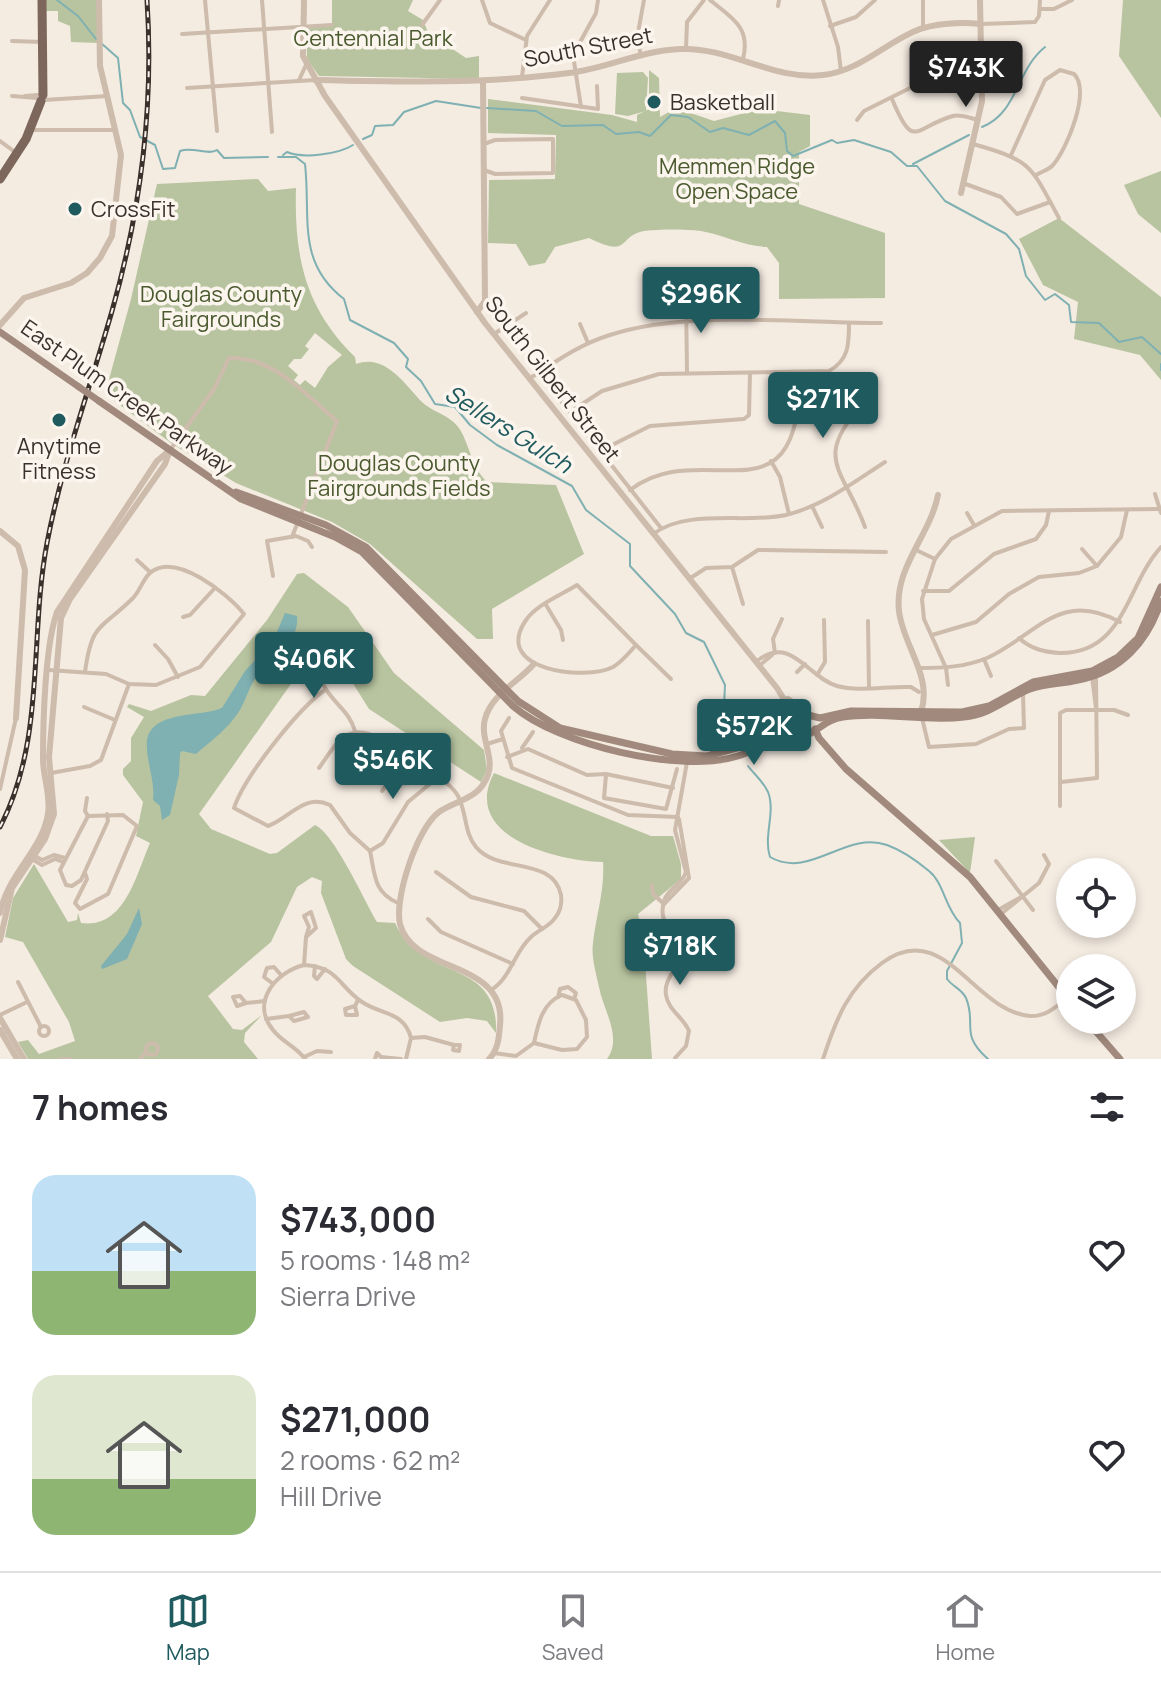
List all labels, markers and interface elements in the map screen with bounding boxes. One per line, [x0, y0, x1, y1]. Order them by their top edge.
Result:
street label: South Street [521, 20, 655, 74]
park label: Centennial Park [293, 23, 454, 53]
pin: $743K [910, 41, 1022, 109]
text: $743K [928, 49, 1004, 85]
place label: Basketball [670, 87, 775, 117]
marker: Basketball [645, 93, 663, 111]
park label: Memmen Ridge Open Space [659, 151, 815, 206]
place label: CrossFit [91, 194, 176, 224]
marker: CrossFit [66, 200, 84, 218]
pin: $296K [645, 267, 757, 335]
text: $296K [661, 275, 741, 311]
park label: Douglas County Fairgrounds [140, 279, 302, 334]
street label: South Gilbert Street [479, 290, 628, 468]
street label: East Plum Creek Parkway [15, 313, 239, 482]
pin: $271K [767, 372, 879, 440]
water label: Sellers Gulch [439, 376, 579, 481]
text: $271K [786, 380, 860, 416]
marker: Anytime Fitness [50, 411, 68, 429]
place label: Anytime Fitness [17, 431, 101, 486]
park label: Douglas County Fairgrounds Fields [307, 448, 491, 503]
pin: $406K [258, 632, 370, 700]
text: $406K [273, 640, 355, 676]
pin: $572K [698, 699, 810, 767]
text: $572K [715, 707, 793, 743]
pin: $546K [337, 733, 449, 801]
text: $546K [353, 741, 433, 777]
map controls [1056, 858, 1136, 1034]
button: locate [1056, 858, 1136, 938]
pin: $718K [624, 919, 736, 987]
text: $718K [643, 927, 717, 963]
button: layers [1056, 954, 1136, 1034]
text: 7 homes [32, 1084, 168, 1130]
icon: filters [1085, 1085, 1129, 1129]
text: $743,000 [280, 1196, 436, 1242]
icon: home [96, 1207, 192, 1303]
icon: heart [1085, 1233, 1129, 1277]
text: 5 rooms · 148 m² [280, 1242, 470, 1278]
text: Sierra Drive [280, 1278, 416, 1314]
text: $271,000 [280, 1396, 431, 1442]
icon: home [96, 1407, 192, 1503]
icon: heart [1085, 1433, 1129, 1477]
text: 2 rooms · 62 m² [280, 1442, 460, 1478]
text: Hill Drive [280, 1478, 382, 1514]
tab: Map [166, 1589, 210, 1667]
tab: Saved [542, 1589, 604, 1667]
tab: Home [936, 1589, 995, 1667]

